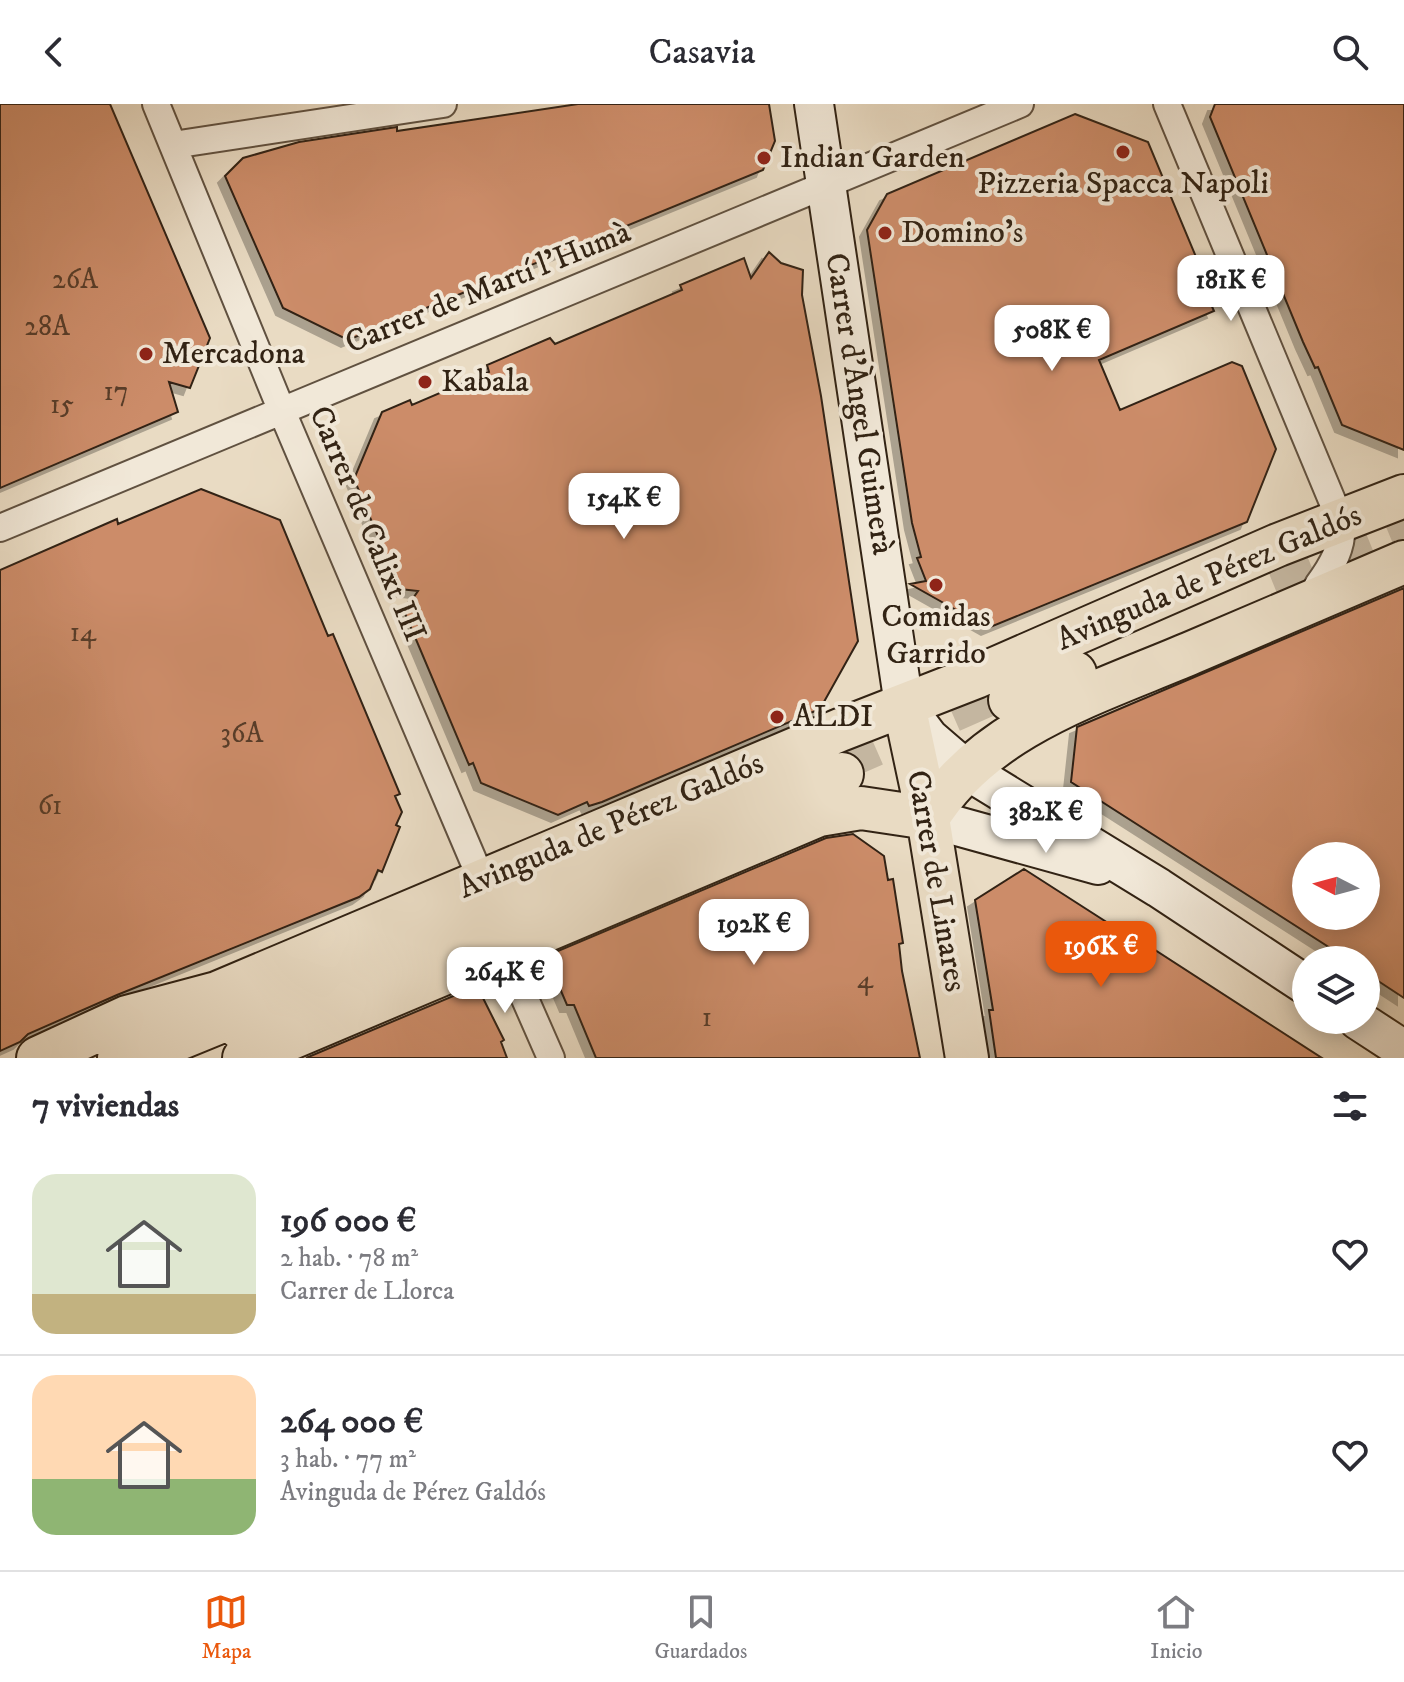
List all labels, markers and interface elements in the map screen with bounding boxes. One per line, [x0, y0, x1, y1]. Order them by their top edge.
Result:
icon: back [32, 30, 76, 74]
text: Casavia [649, 30, 755, 75]
icon: search [1328, 30, 1372, 74]
place label: Indian Garden [780, 138, 965, 178]
marker: Pizzeria Spacca Napoli [1114, 143, 1132, 161]
marker: Indian Garden [755, 149, 773, 167]
place label: Pizzeria Spacca Napoli [977, 164, 1269, 204]
street label: Carrer de Martí l’Humà [340, 212, 637, 364]
place label: Domino's [901, 213, 1023, 253]
marker: Domino's [876, 224, 894, 242]
street label: Carrer d'Àngel Guimerà [815, 250, 903, 558]
pin: 181K € [1166, 255, 1296, 323]
house number: 26A [52, 262, 99, 297]
text: 181K € [1195, 264, 1267, 297]
pin: 508K € [987, 305, 1117, 373]
house number: 28A [24, 309, 71, 344]
text: 508K € [1012, 314, 1092, 347]
place label: Mercadona [162, 334, 305, 374]
marker: Mercadona [137, 345, 155, 363]
place label: Kabala [441, 362, 529, 402]
marker: Kabala [416, 373, 434, 391]
house number: 17 [103, 374, 129, 409]
house number: 15 [50, 387, 74, 422]
street label: Carrer de Calixt III [299, 400, 435, 648]
pin: 154K € [559, 473, 689, 541]
text: 154K € [587, 482, 661, 515]
street label: Avinguda de Pérez Galdós [1050, 496, 1368, 660]
marker: Comidas Garrido [927, 576, 945, 594]
place label: Comidas Garrido [881, 597, 991, 674]
house number: 14 [70, 615, 97, 650]
place label: ALDI [793, 697, 873, 737]
marker: ALDI [768, 708, 786, 726]
house number: 36A [221, 716, 265, 751]
street label: Avinguda de Pérez Galdós [452, 744, 770, 908]
street label: Carrer de Linares [897, 767, 975, 995]
pin: 382K € [981, 787, 1111, 855]
house number: 61 [38, 788, 62, 823]
text: 382K € [1009, 796, 1083, 829]
north arrow [1292, 842, 1380, 930]
map controls [1292, 842, 1380, 1034]
pin: 192K € [689, 899, 819, 967]
text: 192K € [717, 908, 791, 941]
pin: 196K € [1036, 921, 1166, 989]
text: 196K € [1063, 930, 1139, 963]
button: layers [1292, 946, 1380, 1034]
pin: 264K € [440, 947, 570, 1015]
text: 264K € [465, 956, 545, 989]
house number: 4 [857, 962, 874, 997]
house number: 1 [702, 1000, 712, 1035]
icon: filters [1328, 1084, 1372, 1128]
text: 7 viviendas [32, 1085, 179, 1127]
text: 196 000 € [280, 1200, 416, 1242]
icon: home [96, 1206, 192, 1302]
icon: heart [1328, 1232, 1372, 1276]
text: 2 hab. · 78 m² [280, 1242, 418, 1275]
text: Carrer de Llorca [280, 1275, 454, 1308]
text: 264 000 € [280, 1401, 423, 1443]
icon: home [96, 1407, 192, 1503]
icon: heart [1328, 1433, 1372, 1477]
text: 3 hab. · 77 m² [280, 1443, 416, 1476]
text: Avinguda de Pérez Galdós [280, 1476, 546, 1509]
tab: Mapa [202, 1590, 251, 1665]
tab: Guardados [654, 1590, 747, 1665]
tab: Inicio [1150, 1590, 1202, 1665]

